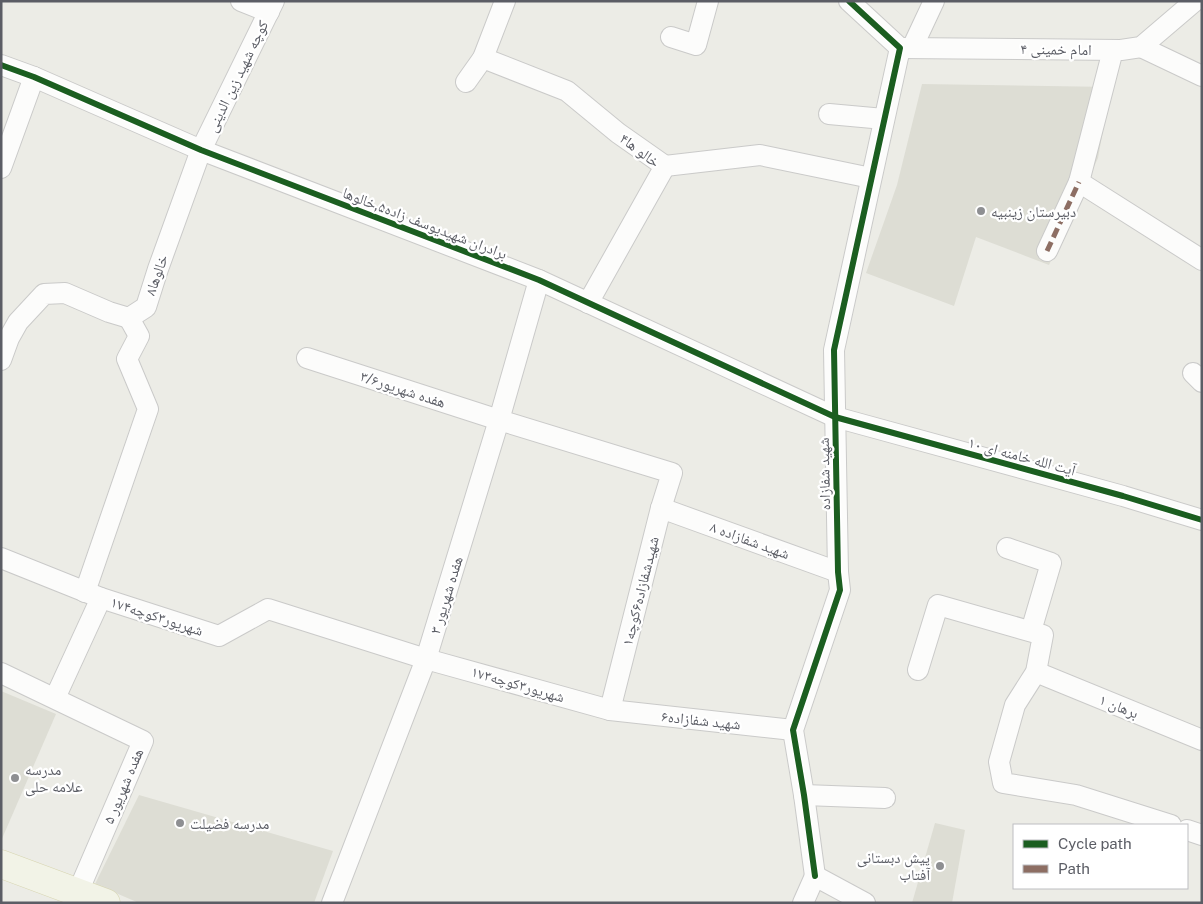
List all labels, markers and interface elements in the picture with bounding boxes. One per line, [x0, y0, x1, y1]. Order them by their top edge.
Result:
street label: کوچه شهید زین الدینی [203, 17, 273, 135]
street label: امام خمینی ۴ [1020, 40, 1092, 60]
street label: خالو ها۴ [616, 130, 664, 172]
street label: برادران شهیدیوسف زاده۵,خالوها [340, 184, 510, 264]
place label: دبیرستان زینبیه [991, 203, 1076, 222]
marker: دبیرستان زینبیه [975, 205, 987, 217]
street label: خالوها۸ [141, 252, 172, 298]
street label: هفده شهریور۳/۶ [358, 367, 448, 412]
street label: آیت الله خامنه ای ۱۰ [966, 433, 1079, 481]
street label: شهید شفازاده [815, 437, 834, 511]
street label: شهید شفازاده ۸ [708, 518, 792, 563]
street label: شهیدشفازاده۶کوچه۱ [618, 534, 663, 648]
street label: هفده شهریور ۳ [426, 554, 467, 636]
street label: ۱۷شهریور۳کوچه۴ [108, 593, 205, 640]
street label: ۱۷شهریور۳کوچه۳ [469, 663, 567, 706]
street label: برهان ۱ [1096, 690, 1141, 723]
street label: شهید شفازاده۶ [660, 707, 742, 734]
street label: هفده شهریور ۵ [99, 746, 147, 827]
place label: مدرسه علامه حلی [25, 761, 83, 797]
marker: مدرسه علامه حلی [9, 772, 21, 784]
place label: مدرسه فضیلت [190, 815, 269, 833]
marker: مدرسه فضیلت [174, 817, 186, 829]
legend [1013, 824, 1188, 889]
text: Cycle path [1058, 835, 1132, 852]
place label: پیش دبستانی آفتاب [857, 849, 931, 883]
marker: پیش دبستانی آفتاب [934, 860, 946, 872]
text: Path [1058, 860, 1090, 877]

